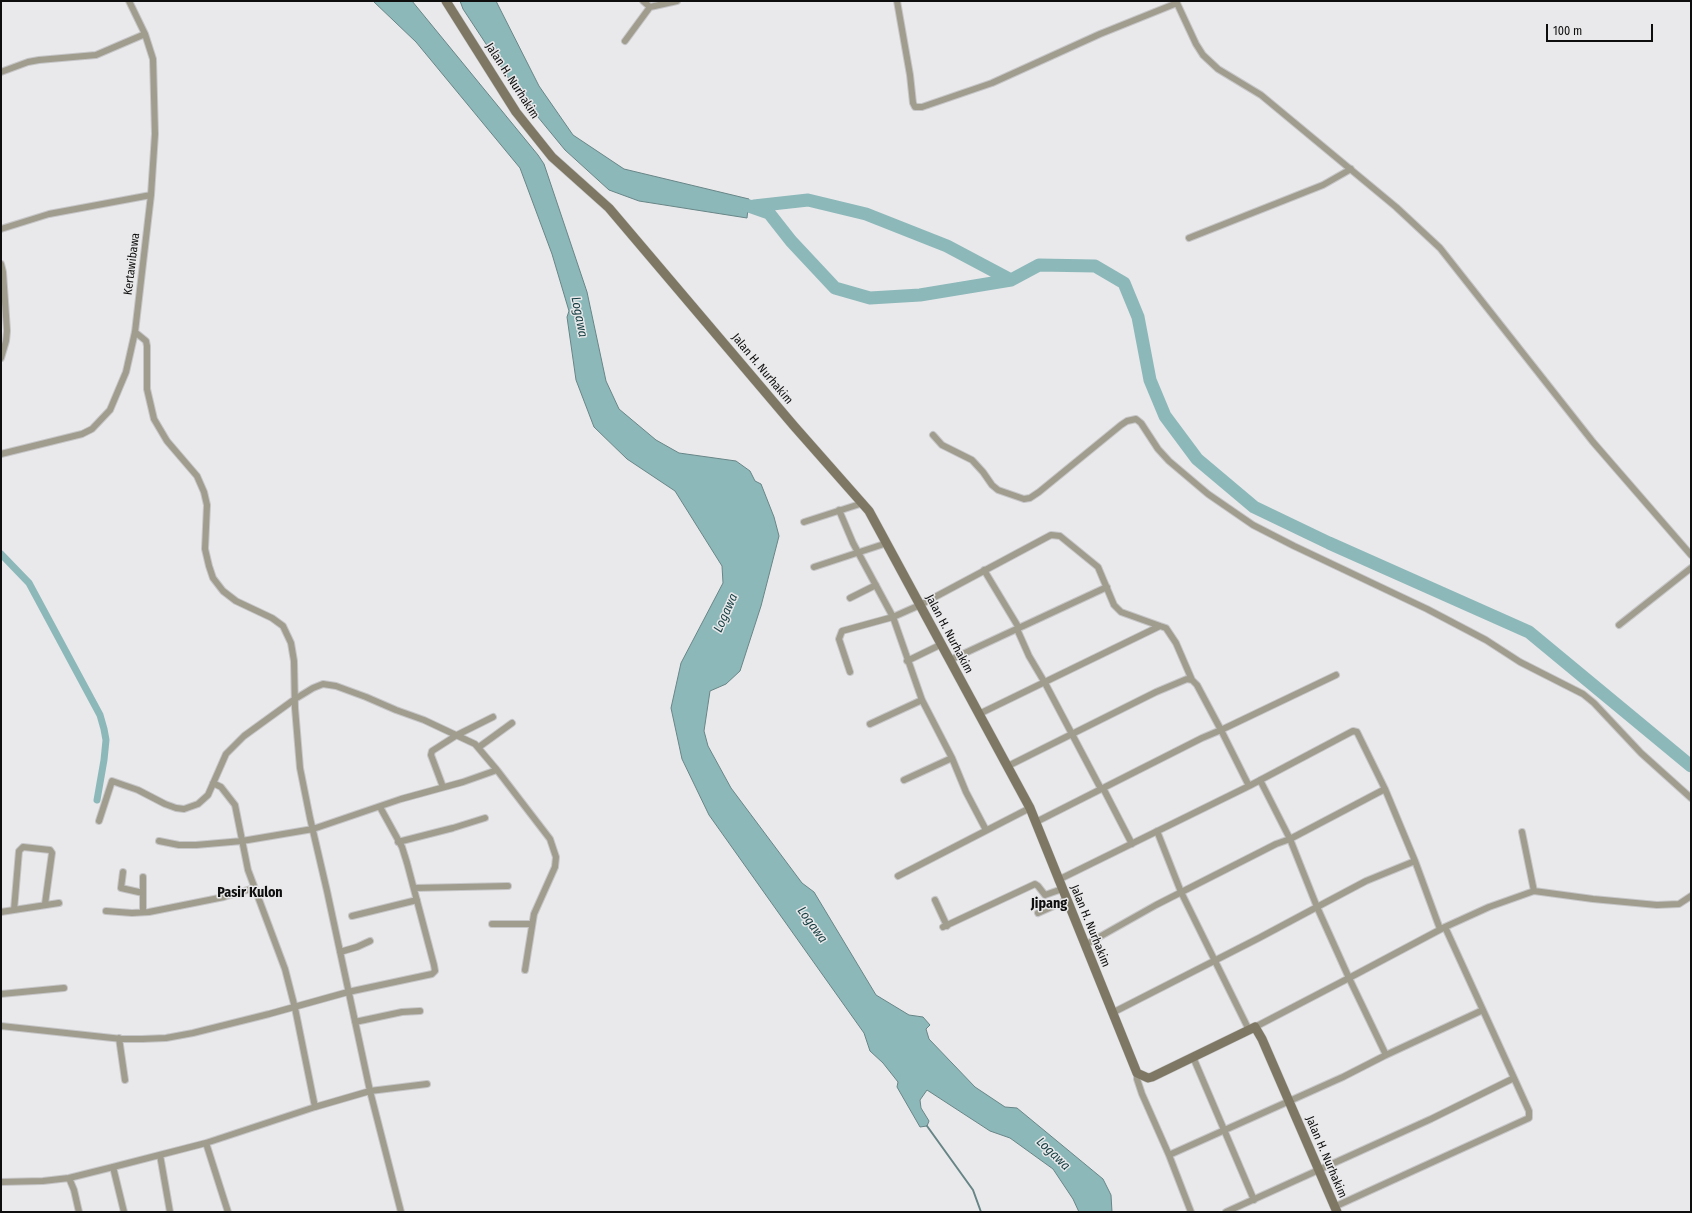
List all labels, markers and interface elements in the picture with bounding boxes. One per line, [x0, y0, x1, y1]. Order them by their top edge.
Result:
scale bar [1548, 16, 1655, 42]
text: 100 m [1553, 24, 1582, 38]
street label: Jalan H. Nurhakim [482, 40, 542, 122]
street label: Kertawibawa [121, 232, 143, 296]
water label: Logawa [567, 295, 591, 339]
street label: Jalan H. Nurhakim [728, 331, 796, 407]
water label: Logawa [711, 591, 741, 635]
street label: Jalan H. Nurhakim [922, 592, 976, 676]
street label: Jalan H. Nurhakim [1067, 883, 1113, 969]
district label: Pasir Kulon [217, 885, 283, 901]
district label: Jipang [1031, 896, 1067, 912]
water label: Logawa [794, 904, 830, 946]
street label: Jalan H. Nurhakim [1302, 1114, 1350, 1200]
water label: Logawa [1033, 1134, 1073, 1174]

